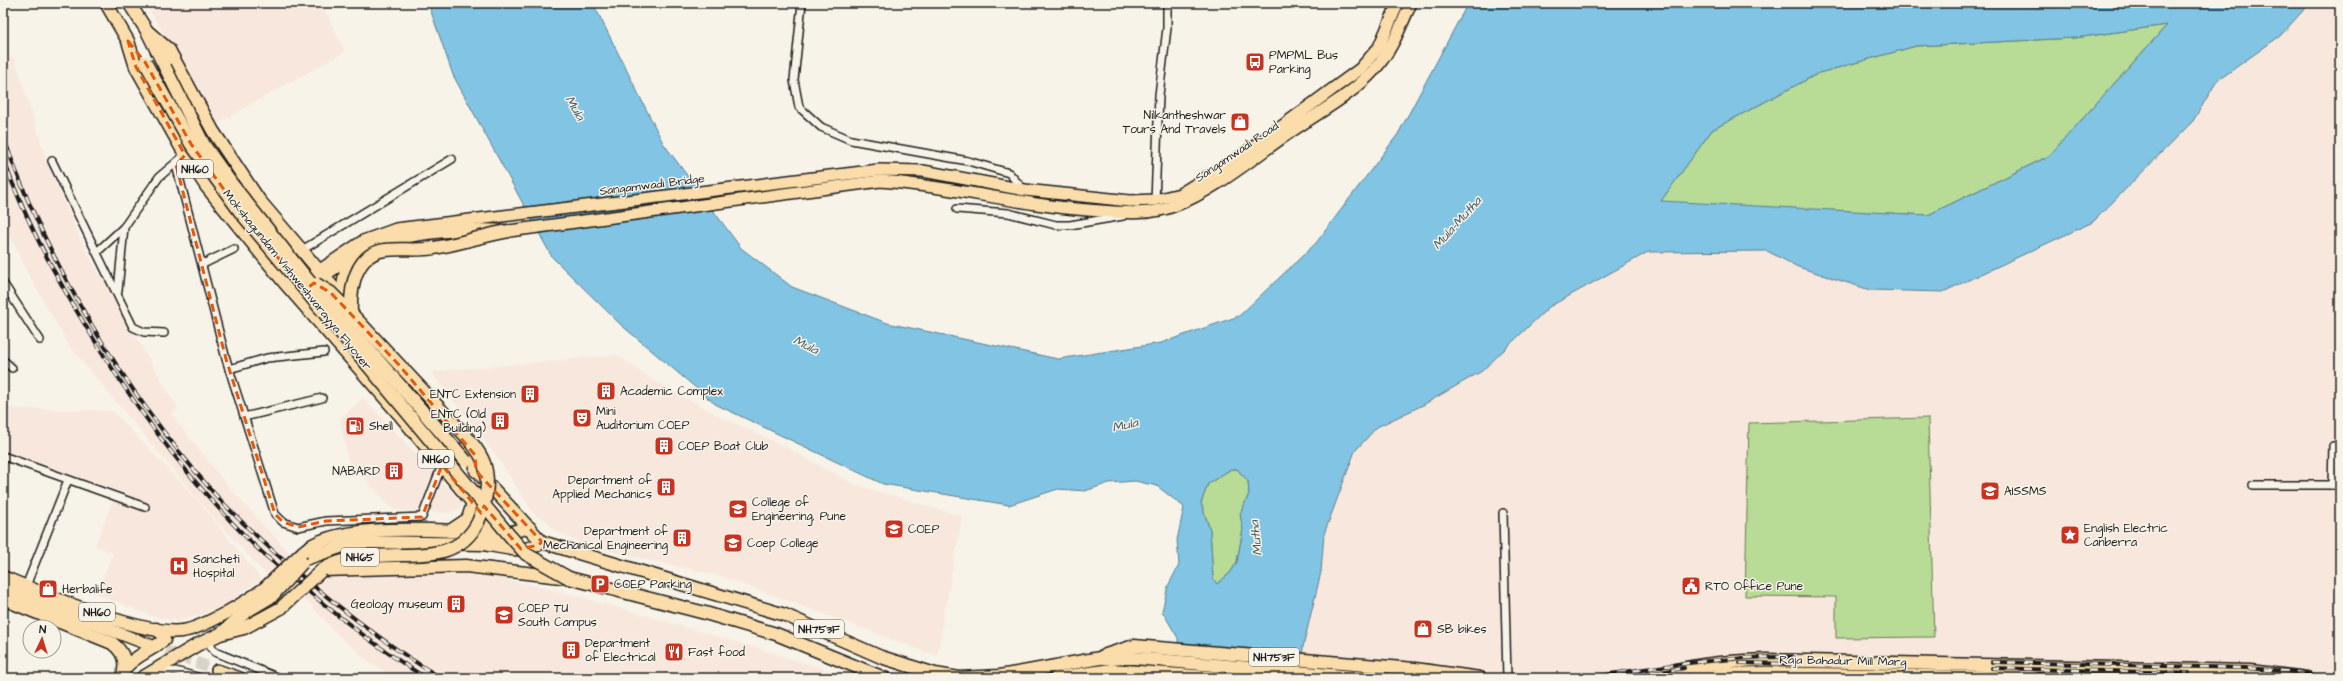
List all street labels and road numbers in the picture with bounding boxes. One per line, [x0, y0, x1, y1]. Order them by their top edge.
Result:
street label: Sangamwadi Road [1192, 118, 1283, 187]
road number: NH60 [177, 160, 213, 178]
street label: Sangamwadi Bridge [598, 170, 706, 201]
street label: Mokshagundam Vishweshvarayya Flyover [218, 186, 376, 375]
road number: NH60 [418, 450, 454, 468]
road number: NH65 [341, 548, 379, 566]
road number: NH60 [79, 603, 115, 621]
road number: NH753F [794, 620, 844, 638]
road number: NH753F [1249, 648, 1299, 666]
street label: Raja Bahadur Mill Marg [1779, 651, 1907, 672]

